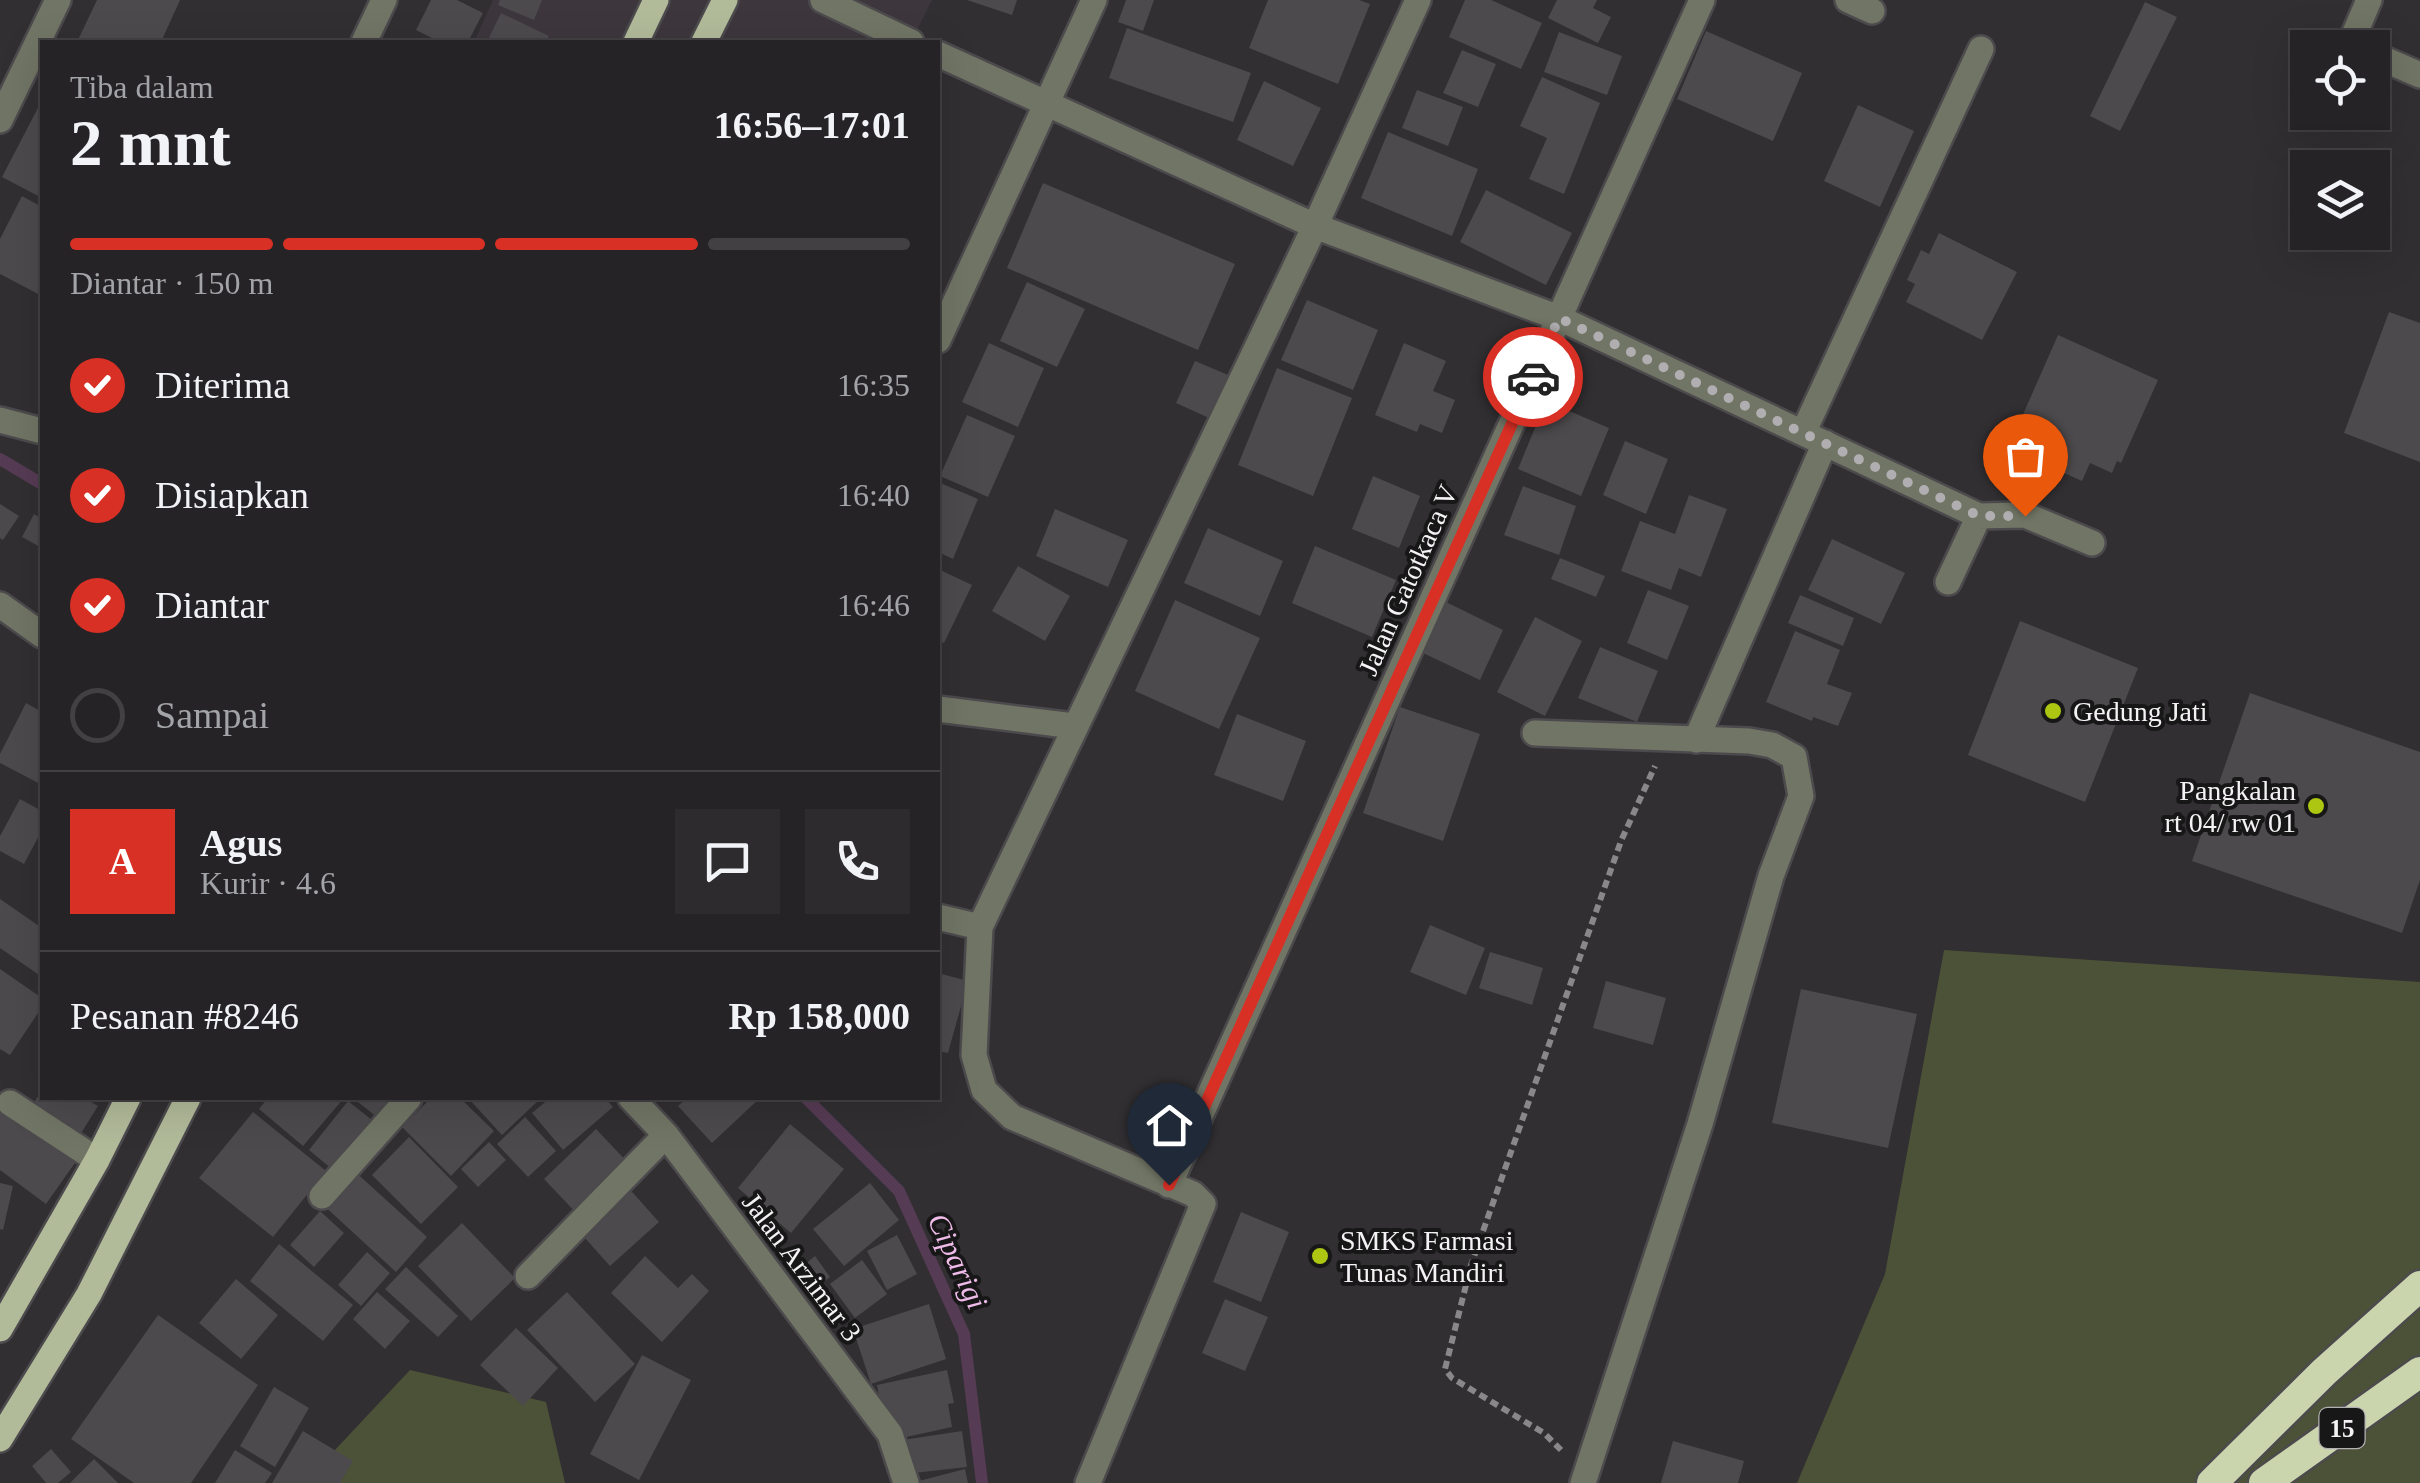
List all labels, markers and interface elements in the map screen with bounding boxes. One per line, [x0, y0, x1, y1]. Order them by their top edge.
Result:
map controls [2290, 30, 2390, 250]
button: locate [2290, 30, 2390, 130]
text: Tiba dalam [70, 69, 214, 105]
text: 16:56–17:01 [714, 104, 910, 146]
text: 2 mnt [70, 107, 231, 179]
button: layers [2290, 150, 2390, 250]
text: Diantar · 150 m [70, 265, 274, 301]
courier [1483, 327, 1583, 427]
icon: car [1506, 350, 1561, 405]
icon: check [70, 358, 125, 413]
text: Diterima [155, 364, 290, 406]
text: 16:35 [837, 367, 910, 403]
pin [1983, 414, 2068, 517]
icon: bag [1998, 429, 2053, 484]
icon: check [70, 468, 125, 523]
text: Disiapkan [155, 474, 309, 516]
text: 16:40 [837, 477, 910, 513]
street label: Jalan Gatotkaca V [1352, 480, 1464, 680]
icon: check [70, 578, 125, 633]
text: Diantar [155, 584, 269, 626]
text: 16:46 [837, 587, 910, 623]
text: Sampai [155, 694, 269, 736]
place label: Gedung Jati [2073, 696, 2208, 727]
marker: Gedung Jati [2042, 700, 2064, 722]
place label: Pangkalan rt 04/ rw 01 [2165, 775, 2296, 838]
marker: Pangkalan rt 04/ rw 01 [2305, 795, 2327, 817]
button: chat [675, 809, 780, 914]
button: phone [805, 809, 910, 914]
text: Agus [200, 822, 282, 864]
text: A [109, 840, 136, 882]
text: Kurir · 4.6 [200, 865, 336, 901]
text: Pesanan #8246 [70, 995, 299, 1037]
text: Rp 158,000 [728, 995, 910, 1037]
pin [1127, 1083, 1212, 1186]
icon: home [1142, 1098, 1197, 1153]
street label: Jalan Arzimar 3 [736, 1187, 868, 1347]
water label: Ciparigi [922, 1208, 994, 1314]
place label: SMKS Farmasi Tunas Mandiri [1340, 1225, 1514, 1288]
marker: SMKS Farmasi Tunas Mandiri [1309, 1245, 1331, 1267]
road number: 15 [2320, 1408, 2364, 1448]

